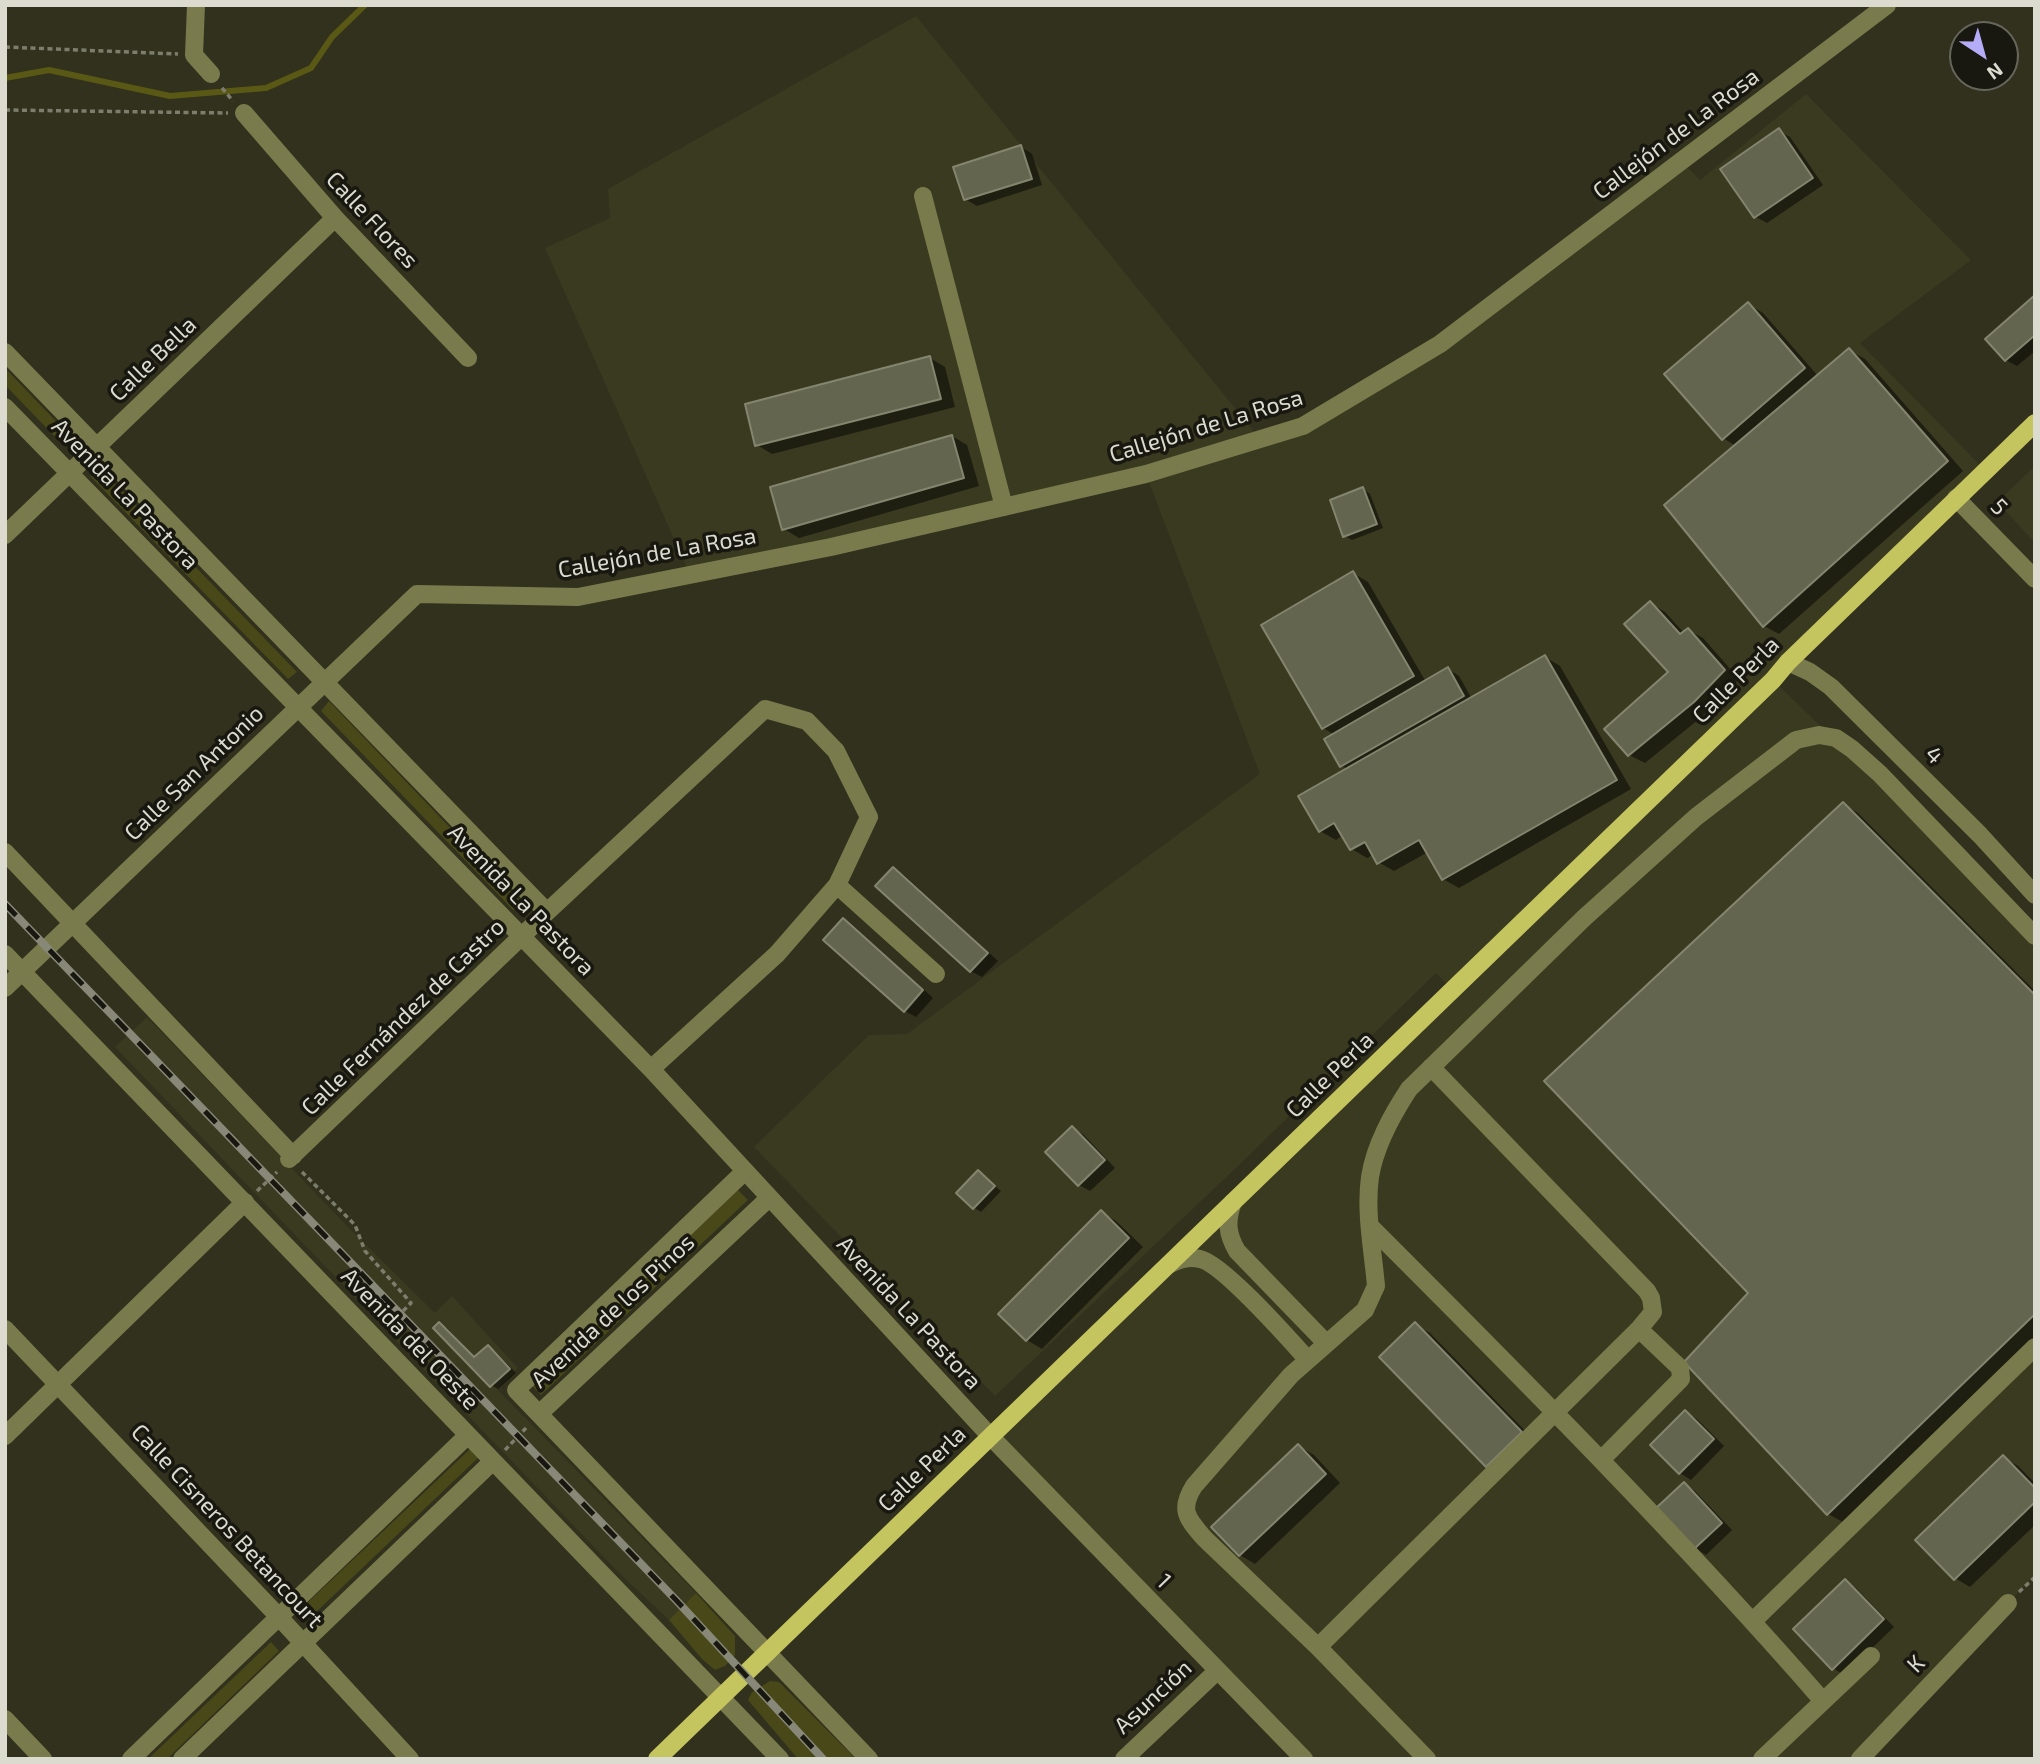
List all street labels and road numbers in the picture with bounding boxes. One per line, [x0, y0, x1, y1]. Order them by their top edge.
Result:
street label: Callejón de La Rosa [1588, 63, 1764, 205]
street label: Calle Flores [320, 166, 424, 274]
street label: Calle Bella [104, 311, 202, 407]
street label: Callejón de La Rosa [1106, 383, 1306, 469]
street label: Avenida La Pastora [46, 413, 204, 575]
street label: 5 [1985, 493, 2013, 521]
street label: Callejón de La Rosa [556, 522, 758, 584]
street label: Calle Perla [1687, 631, 1785, 729]
street label: Calle San Antonio [119, 700, 269, 846]
street label: 4 [1919, 740, 1949, 770]
street label: Avenida La Pastora [442, 819, 600, 981]
street label: Calle Fernández de Castro [296, 913, 510, 1121]
street label: Calle Perla [1280, 1026, 1380, 1124]
street label: Avenida de los Pinos [526, 1228, 700, 1394]
street label: Avenida La Pastora [831, 1231, 987, 1395]
street label: Avenida del Oeste [335, 1262, 485, 1416]
street label: Calle Cisneros Betancourt [125, 1418, 329, 1634]
street label: Calle Perla [872, 1420, 972, 1518]
street label: 1 [1151, 1568, 1177, 1594]
street label: K [1901, 1650, 1931, 1678]
street label: Asunción [1109, 1654, 1197, 1740]

